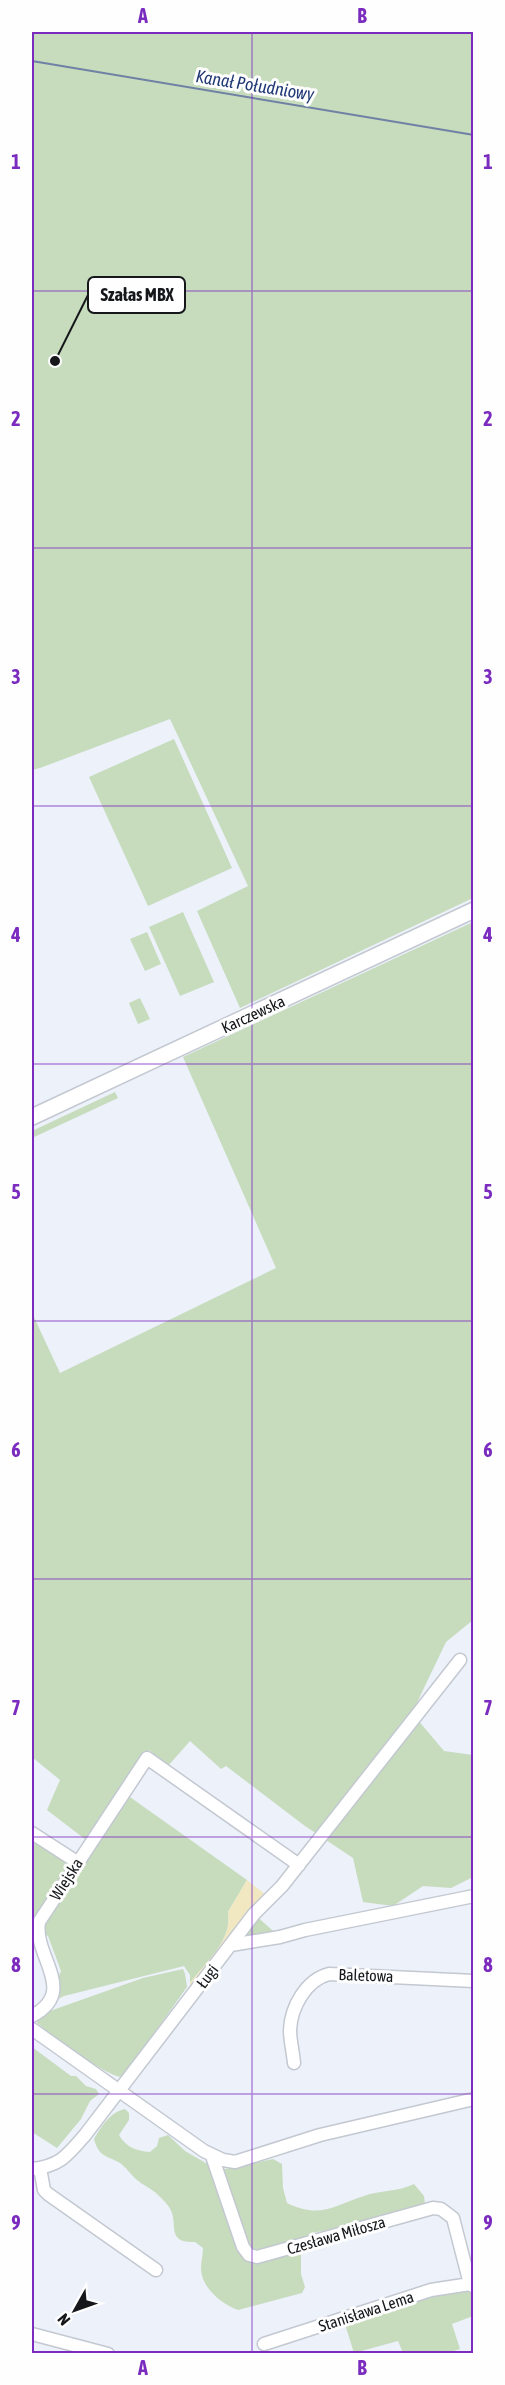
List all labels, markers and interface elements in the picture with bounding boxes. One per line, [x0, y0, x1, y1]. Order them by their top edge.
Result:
text: A [137, 4, 148, 27]
text: B [357, 4, 367, 27]
water label: Kanał Południowy [194, 65, 316, 105]
text: 1 [11, 150, 21, 173]
text: 1 [483, 150, 493, 173]
callout: Szałas MBX [88, 277, 185, 313]
text: Szałas MBX [100, 284, 174, 305]
text: 2 [11, 407, 21, 430]
text: 2 [483, 407, 493, 430]
text: 3 [11, 665, 21, 688]
text: 3 [483, 665, 493, 688]
text: 4 [10, 923, 21, 946]
text: 4 [482, 923, 493, 946]
street label: Karczewska [218, 991, 288, 1037]
text: 5 [11, 1180, 21, 1203]
text: 5 [483, 1180, 493, 1203]
text: 6 [11, 1438, 21, 1461]
text: 6 [483, 1438, 493, 1461]
text: 7 [11, 1696, 21, 1719]
text: 7 [483, 1696, 493, 1719]
street label: Wiejska [46, 1855, 87, 1904]
text: 8 [11, 1953, 21, 1976]
text: 8 [483, 1953, 493, 1976]
street label: Ługi [192, 1961, 222, 1992]
street label: Baletowa [338, 1965, 394, 1985]
text: 9 [11, 2211, 21, 2234]
text: 9 [483, 2211, 493, 2234]
street label: Czesława Miłosza [285, 2212, 387, 2258]
north arrow [45, 2280, 105, 2340]
street label: Stanisława Lema [316, 2287, 416, 2335]
text: N [54, 2310, 73, 2329]
text: A [137, 2356, 148, 2379]
text: B [357, 2356, 367, 2379]

